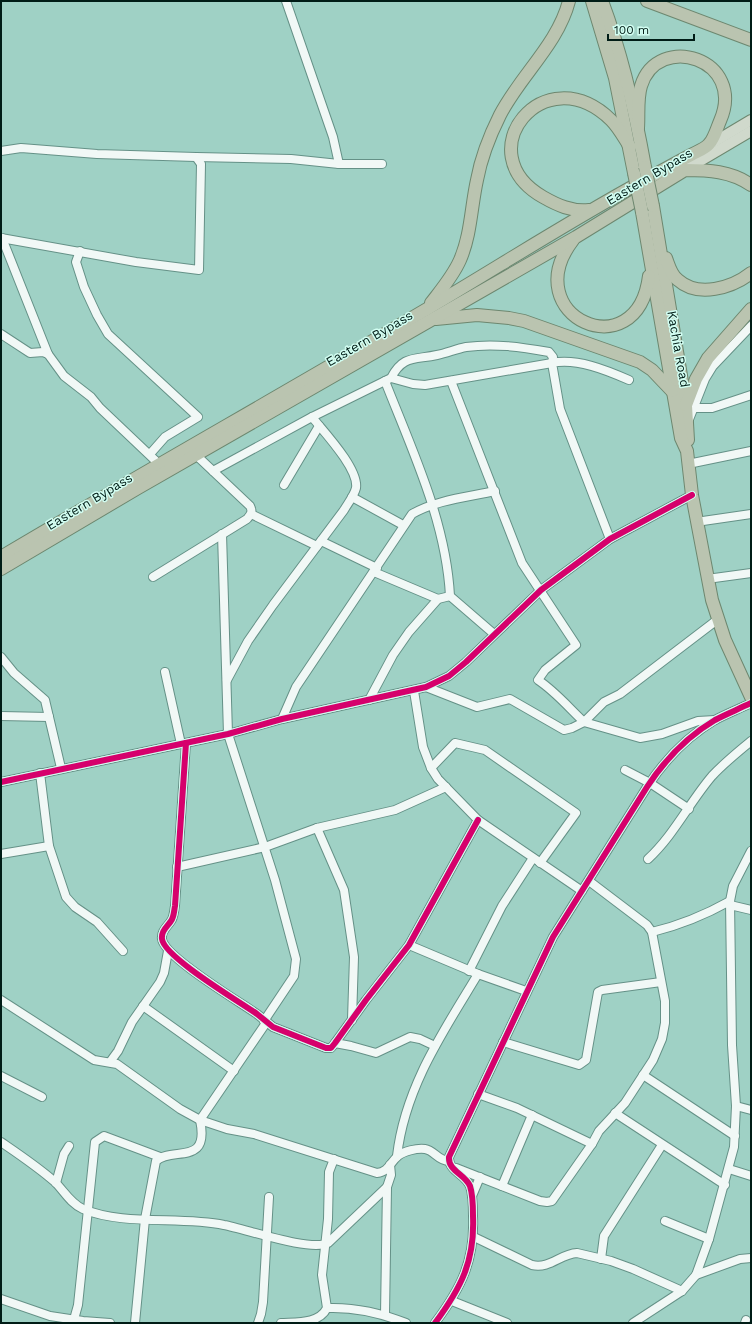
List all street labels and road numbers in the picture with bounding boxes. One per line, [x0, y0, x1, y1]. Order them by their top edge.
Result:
street label: Eastern Bypass [604, 145, 695, 208]
street label: Eastern Bypass [323, 307, 415, 369]
street label: Kachia Road [664, 310, 693, 389]
street label: Eastern Bypass [44, 470, 135, 533]

